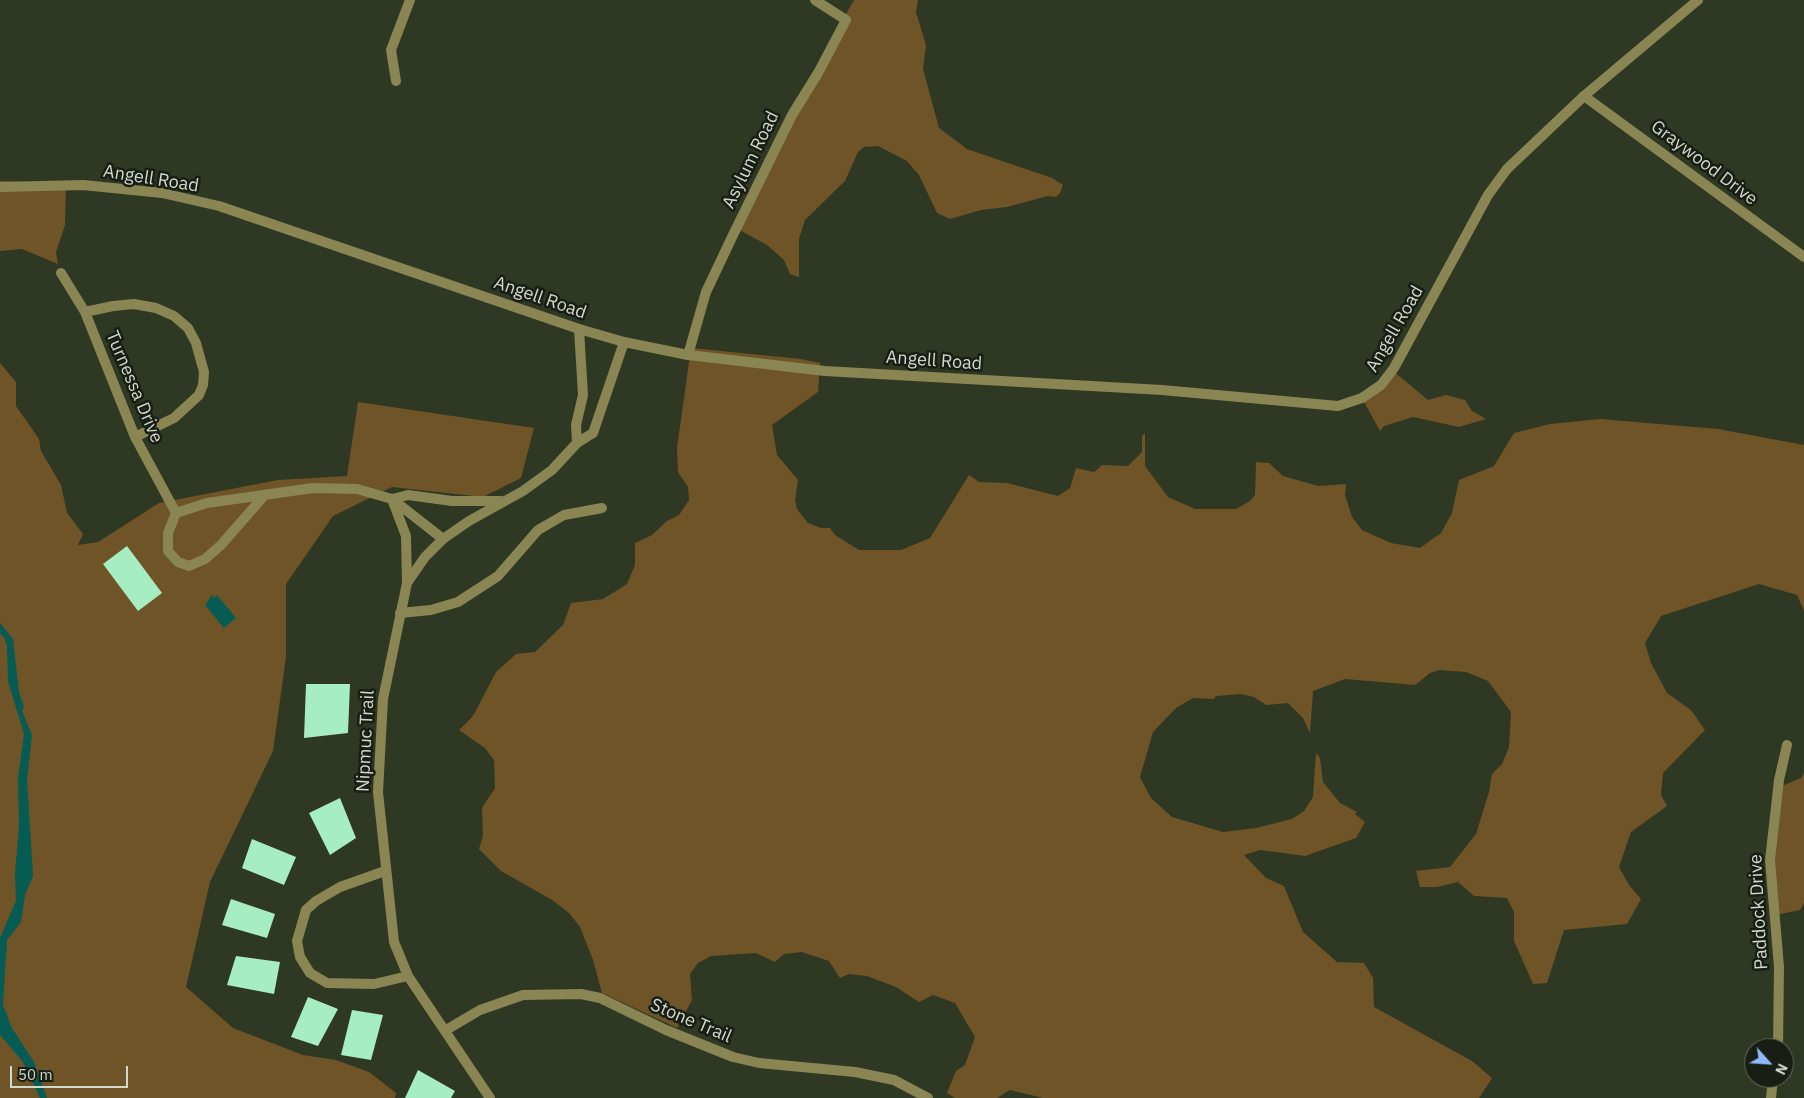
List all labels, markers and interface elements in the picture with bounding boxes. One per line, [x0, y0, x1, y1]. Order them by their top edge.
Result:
street label: Asylum Road [718, 108, 784, 212]
street label: Graywood Drive [1646, 116, 1762, 210]
street label: Angell Road [102, 161, 200, 197]
street label: Angell Road [491, 272, 589, 324]
street label: Angell Road [1362, 282, 1428, 376]
street label: Turnessa Drive [101, 328, 167, 446]
street label: Angell Road [885, 347, 983, 375]
street label: Nipmuc Trail [353, 690, 379, 792]
street label: Paddock Drive [1745, 854, 1773, 970]
street label: Stone Trail [647, 994, 735, 1048]
north arrow [1744, 1038, 1794, 1088]
scale bar [12, 1056, 130, 1088]
text: N [1771, 1061, 1792, 1078]
text: 50 m [18, 1065, 53, 1084]

